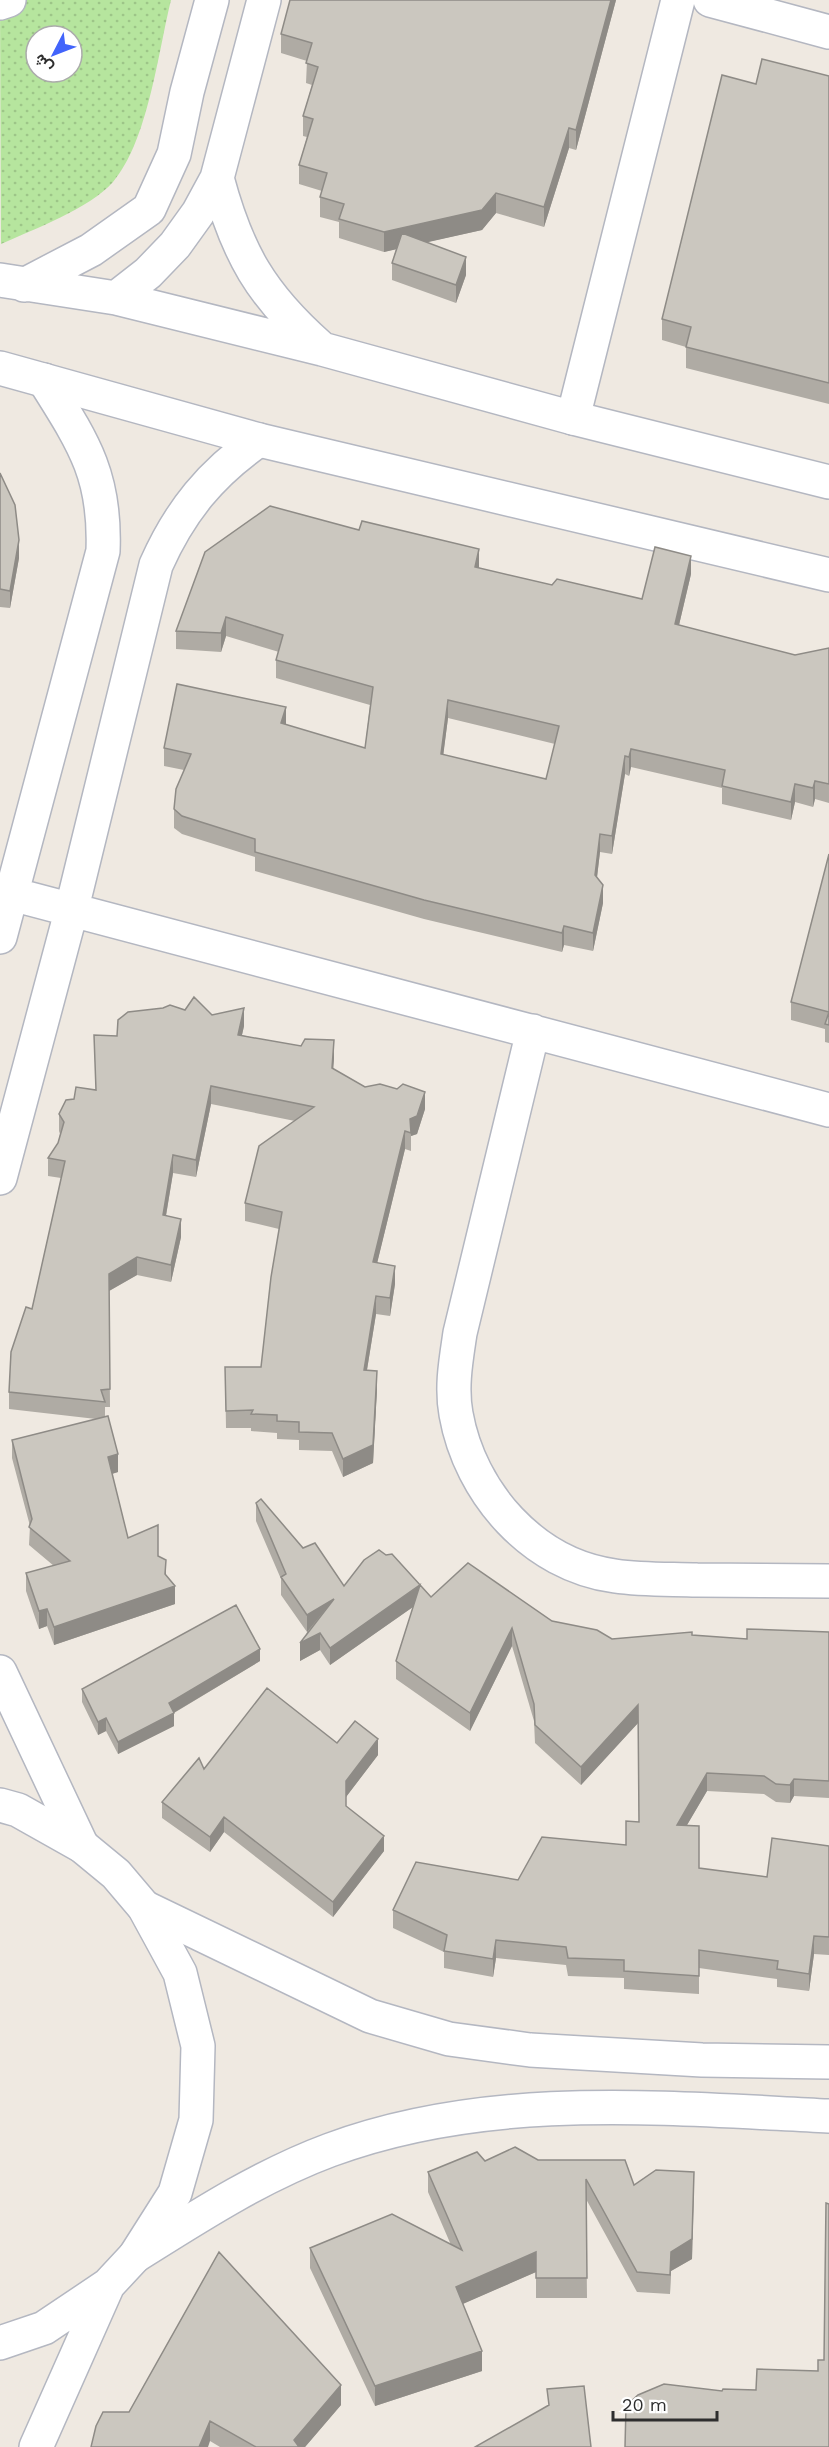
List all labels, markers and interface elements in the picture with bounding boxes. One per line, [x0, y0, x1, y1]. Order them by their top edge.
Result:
north arrow [24, 24, 84, 84]
text: ش [30, 50, 57, 77]
scale bar [613, 2384, 716, 2422]
text: 20 m [622, 2394, 667, 2415]

